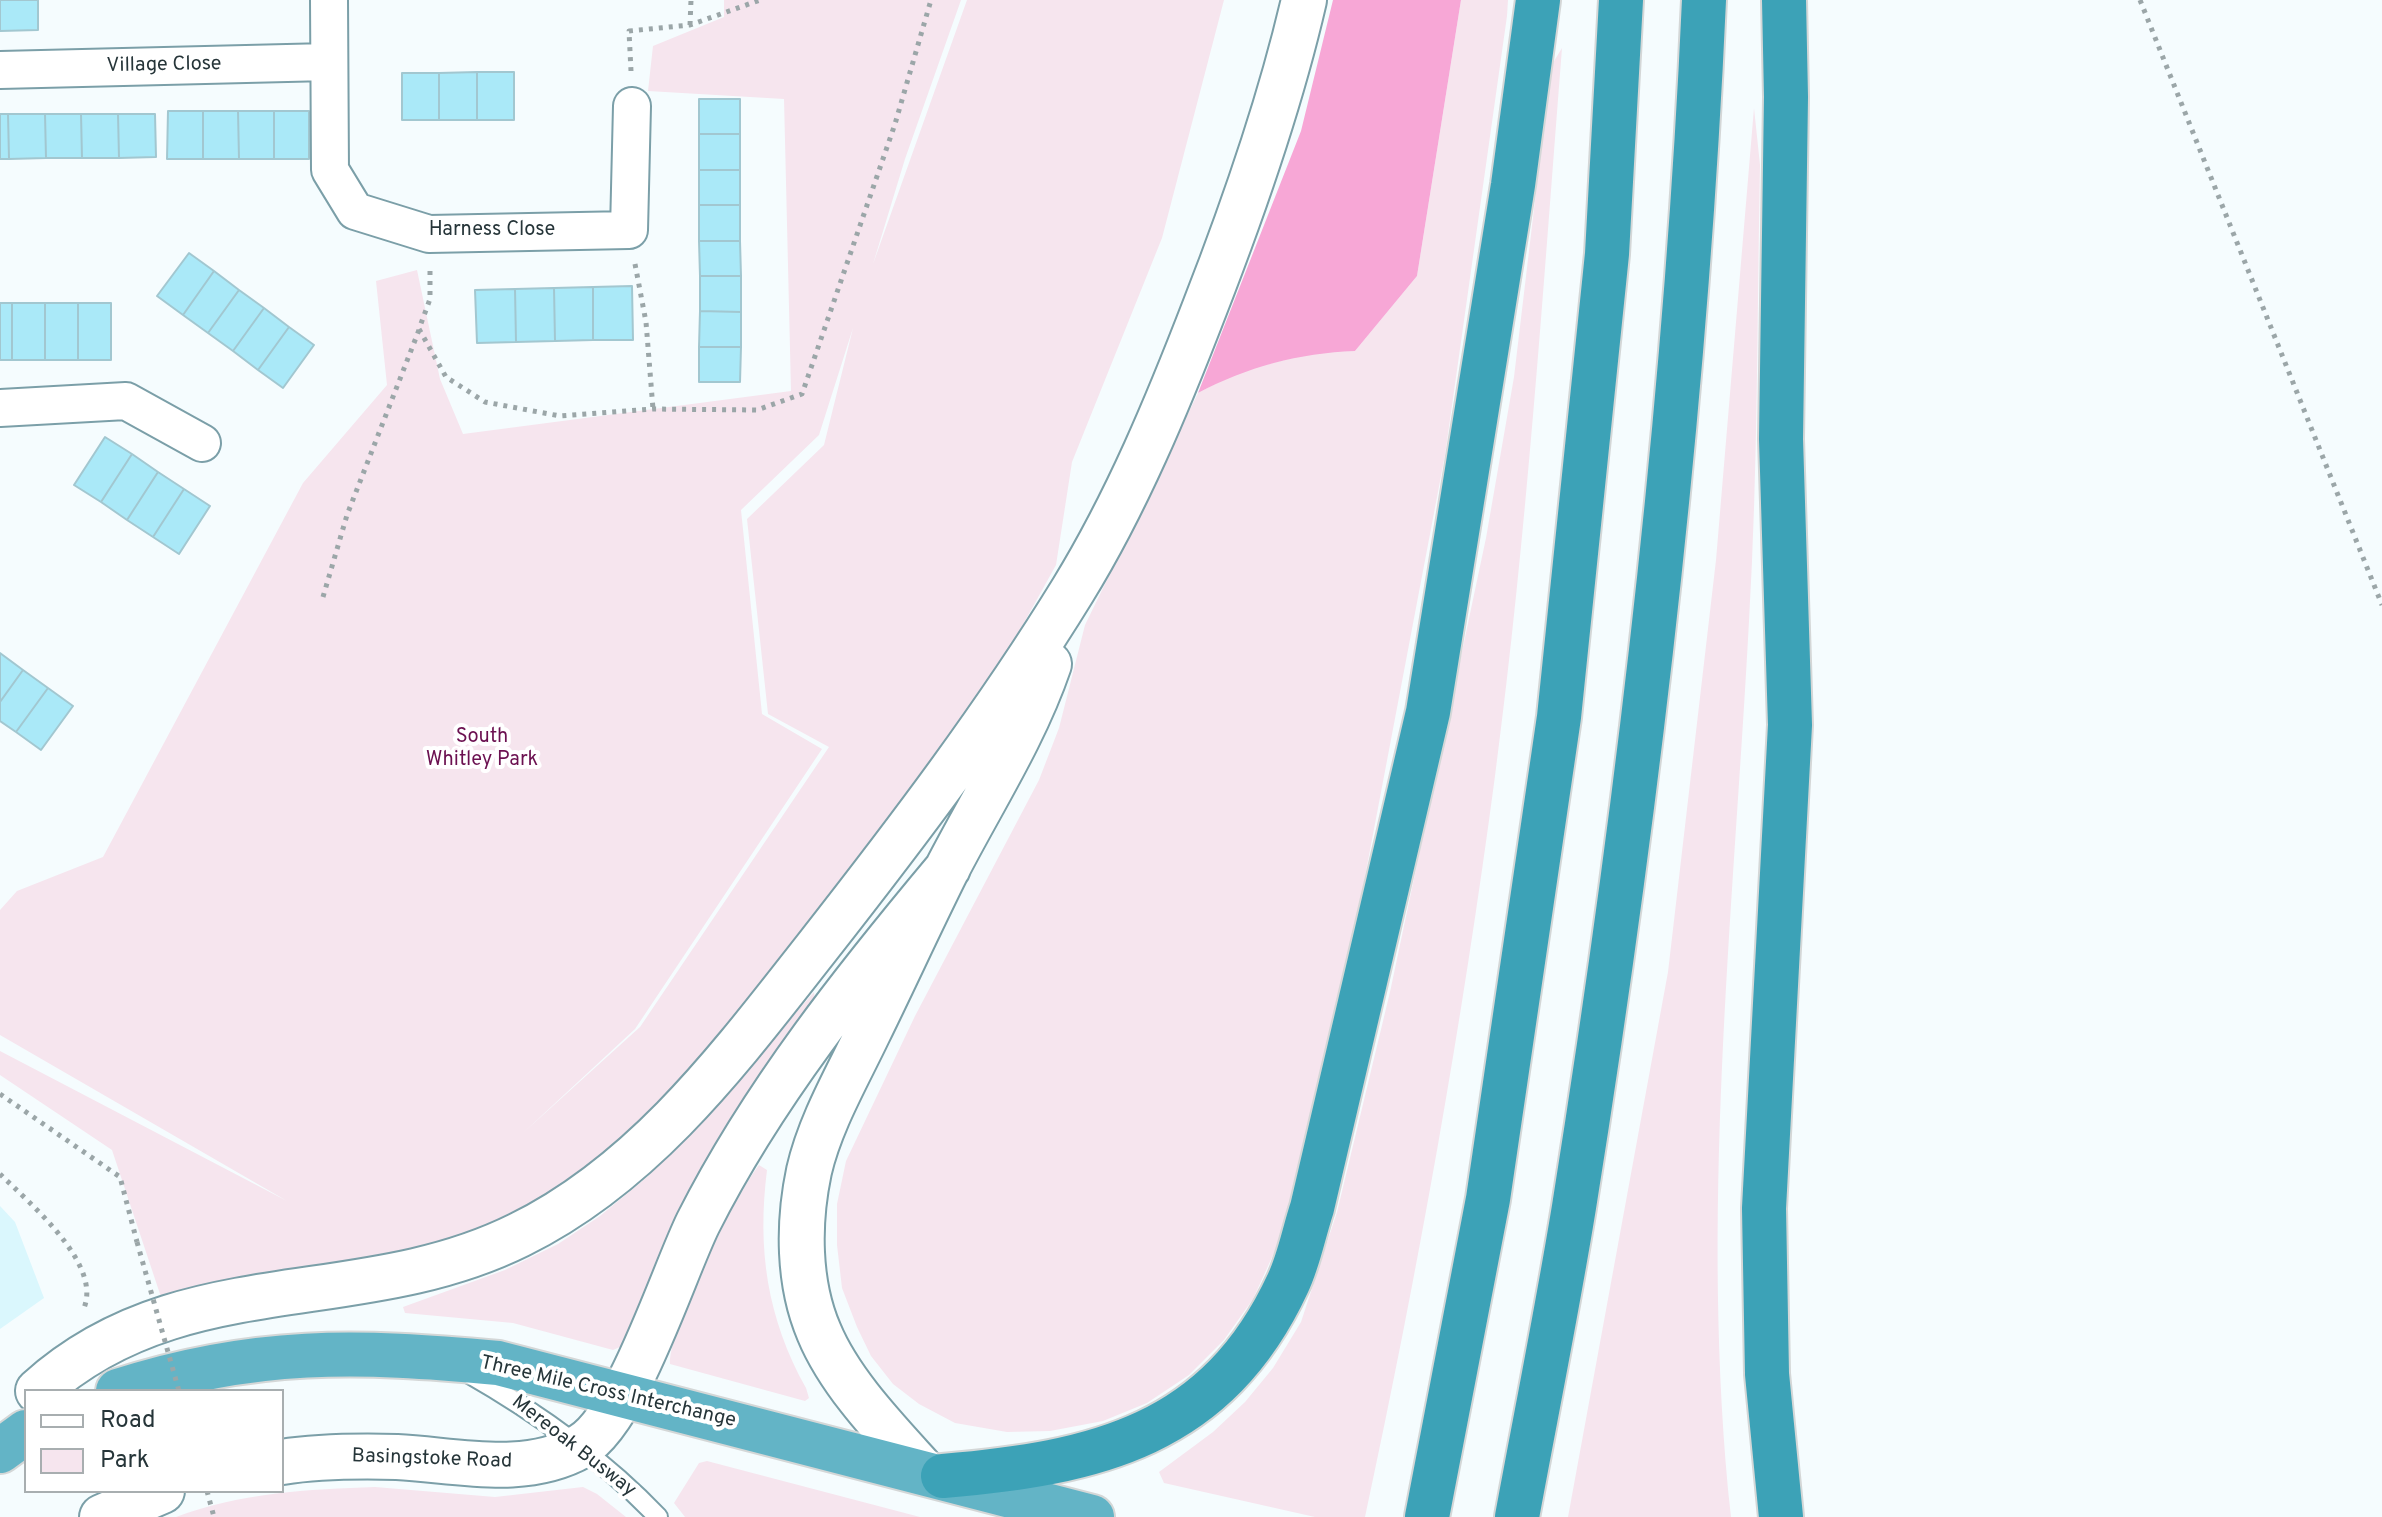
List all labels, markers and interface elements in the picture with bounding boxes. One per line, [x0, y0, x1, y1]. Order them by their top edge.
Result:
street label: Village Close [106, 53, 222, 79]
street label: Harness Close [429, 219, 555, 243]
park label: South Whitley Park [426, 726, 538, 773]
street label: Three Mile Cross Interchange [478, 1352, 738, 1434]
legend [24, 1389, 284, 1493]
street label: Mereoak Busway [506, 1391, 640, 1503]
text: Road [100, 1406, 156, 1436]
street label: Basingstoke Road [351, 1445, 513, 1475]
text: Park [100, 1446, 150, 1476]

